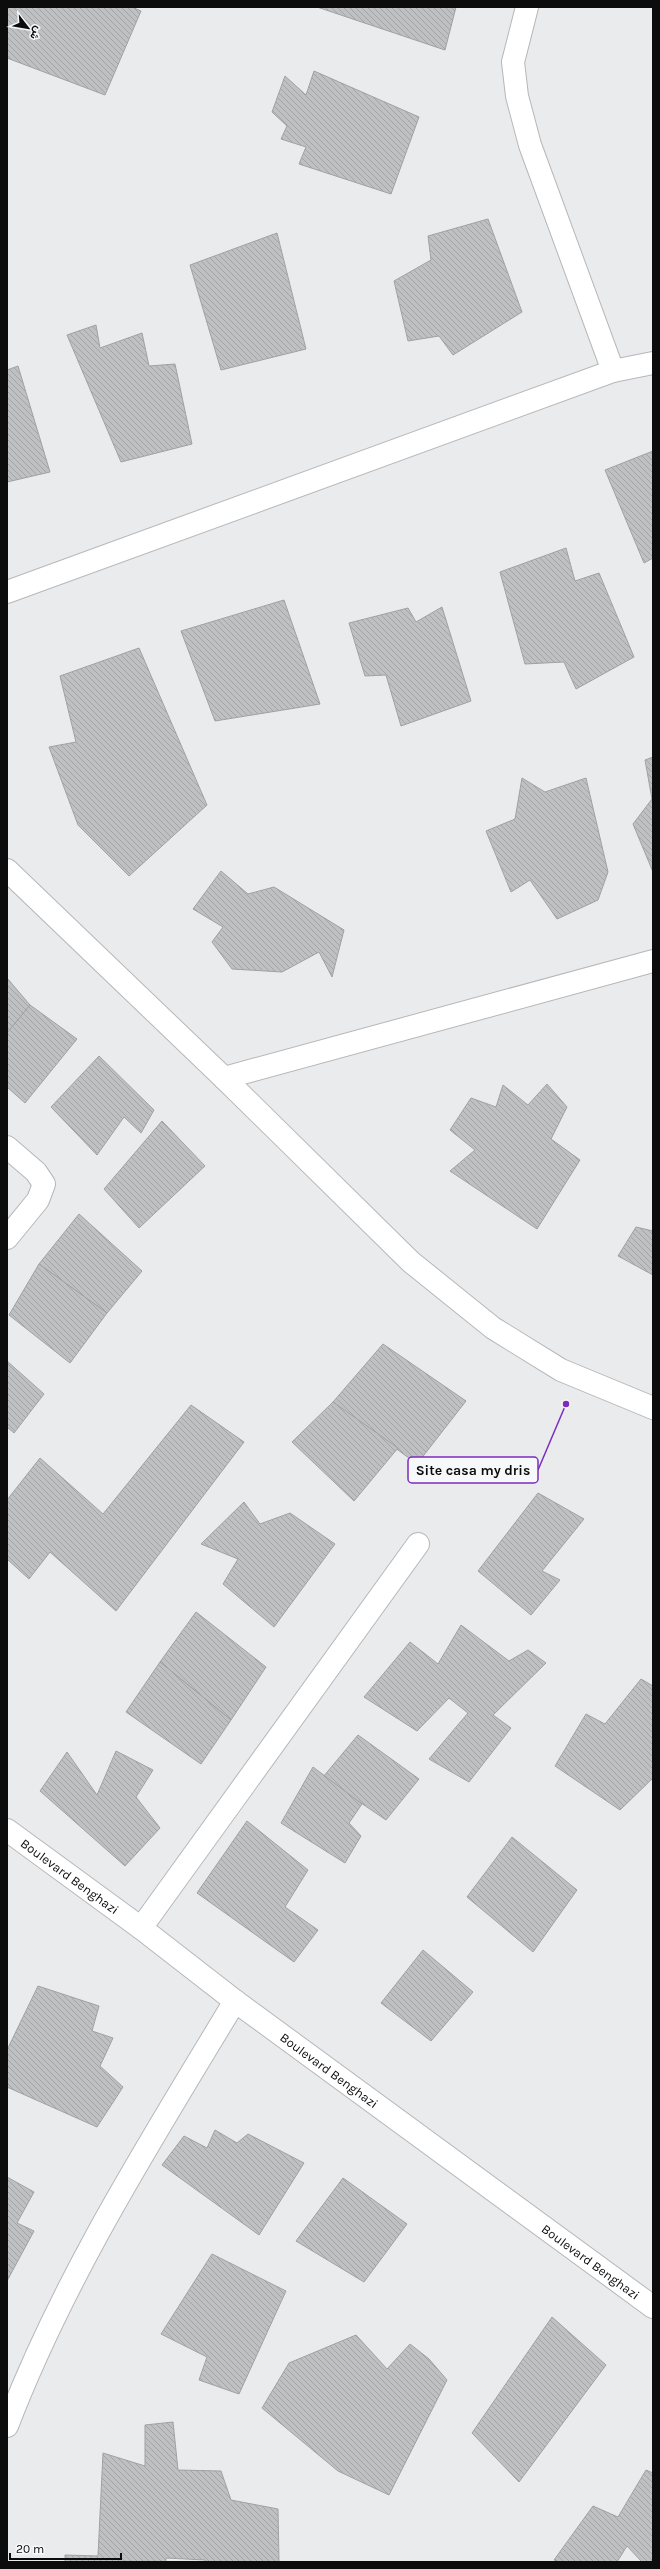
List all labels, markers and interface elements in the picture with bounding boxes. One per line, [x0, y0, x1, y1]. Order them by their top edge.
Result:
north arrow [8, 8, 48, 48]
text: ش [27, 24, 45, 42]
callout: Site casa my dris [408, 1457, 538, 1483]
text: Site casa my dris [416, 1462, 530, 1479]
street label: Boulevard Benghazi [18, 1836, 122, 1917]
street label: Boulevard Benghazi [277, 2030, 381, 2111]
street label: Boulevard Benghazi [539, 2221, 642, 2303]
scale bar [10, 2535, 121, 2561]
text: 20 m [16, 2542, 44, 2556]

